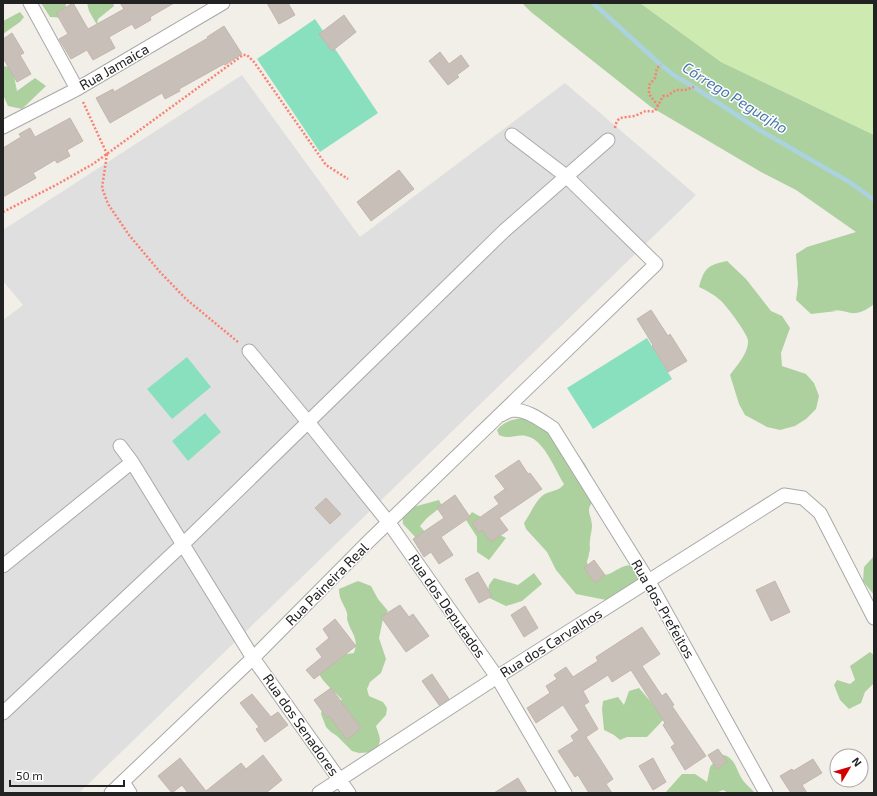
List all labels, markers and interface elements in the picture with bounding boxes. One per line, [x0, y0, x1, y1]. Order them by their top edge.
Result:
street label: Rua Jamaica [76, 40, 152, 93]
water label: Córrego Peguajho [679, 58, 791, 138]
street label: Rua Paineira Real [282, 538, 372, 629]
street label: Rua dos Deputados [405, 551, 490, 661]
street label: Rua dos Prefeitos [628, 556, 699, 661]
street label: Rua dos Carvalhos [496, 604, 605, 681]
street label: Rua dos Senadores [260, 670, 343, 779]
north arrow [829, 748, 869, 788]
text: N [850, 754, 865, 769]
scale bar [10, 762, 124, 788]
text: 50 m [16, 768, 43, 782]

